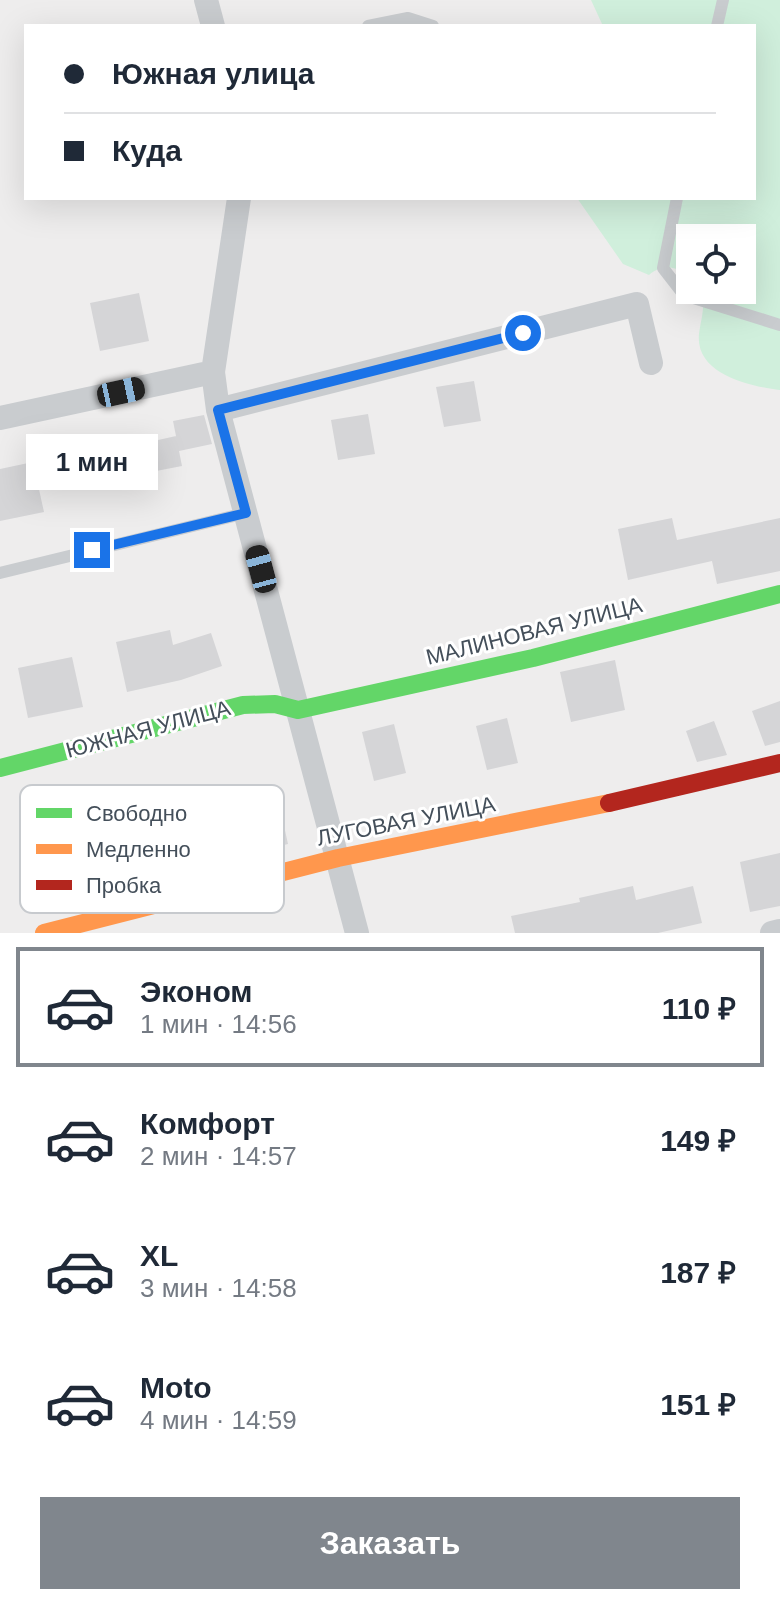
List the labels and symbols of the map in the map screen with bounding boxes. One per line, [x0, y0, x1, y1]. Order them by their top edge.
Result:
route start [505, 315, 541, 351]
car [95, 375, 147, 409]
callout: 1 мин [26, 434, 158, 490]
route end [74, 532, 110, 568]
car [243, 543, 279, 595]
street label: МАЛИНОВАЯ УЛИЦА [423, 592, 645, 670]
street label: ЮЖНАЯ УЛИЦА [63, 695, 233, 763]
legend [20, 785, 284, 913]
street label: ЛУГОВАЯ УЛИЦА [315, 791, 498, 851]
text: Свободно [86, 801, 187, 826]
text: Медленно [86, 837, 191, 862]
text: Пробка [86, 873, 162, 898]

